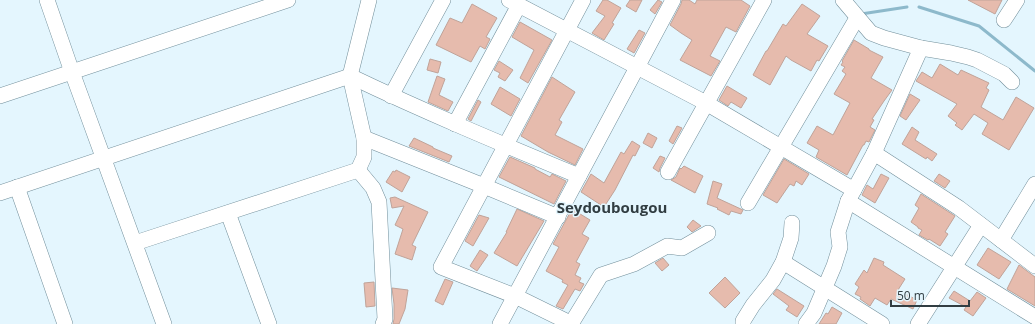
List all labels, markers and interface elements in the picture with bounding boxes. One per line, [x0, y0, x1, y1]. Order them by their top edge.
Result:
district label: Seydoubougou [557, 197, 667, 217]
scale bar [891, 282, 969, 308]
text: 50 m [897, 287, 925, 304]

